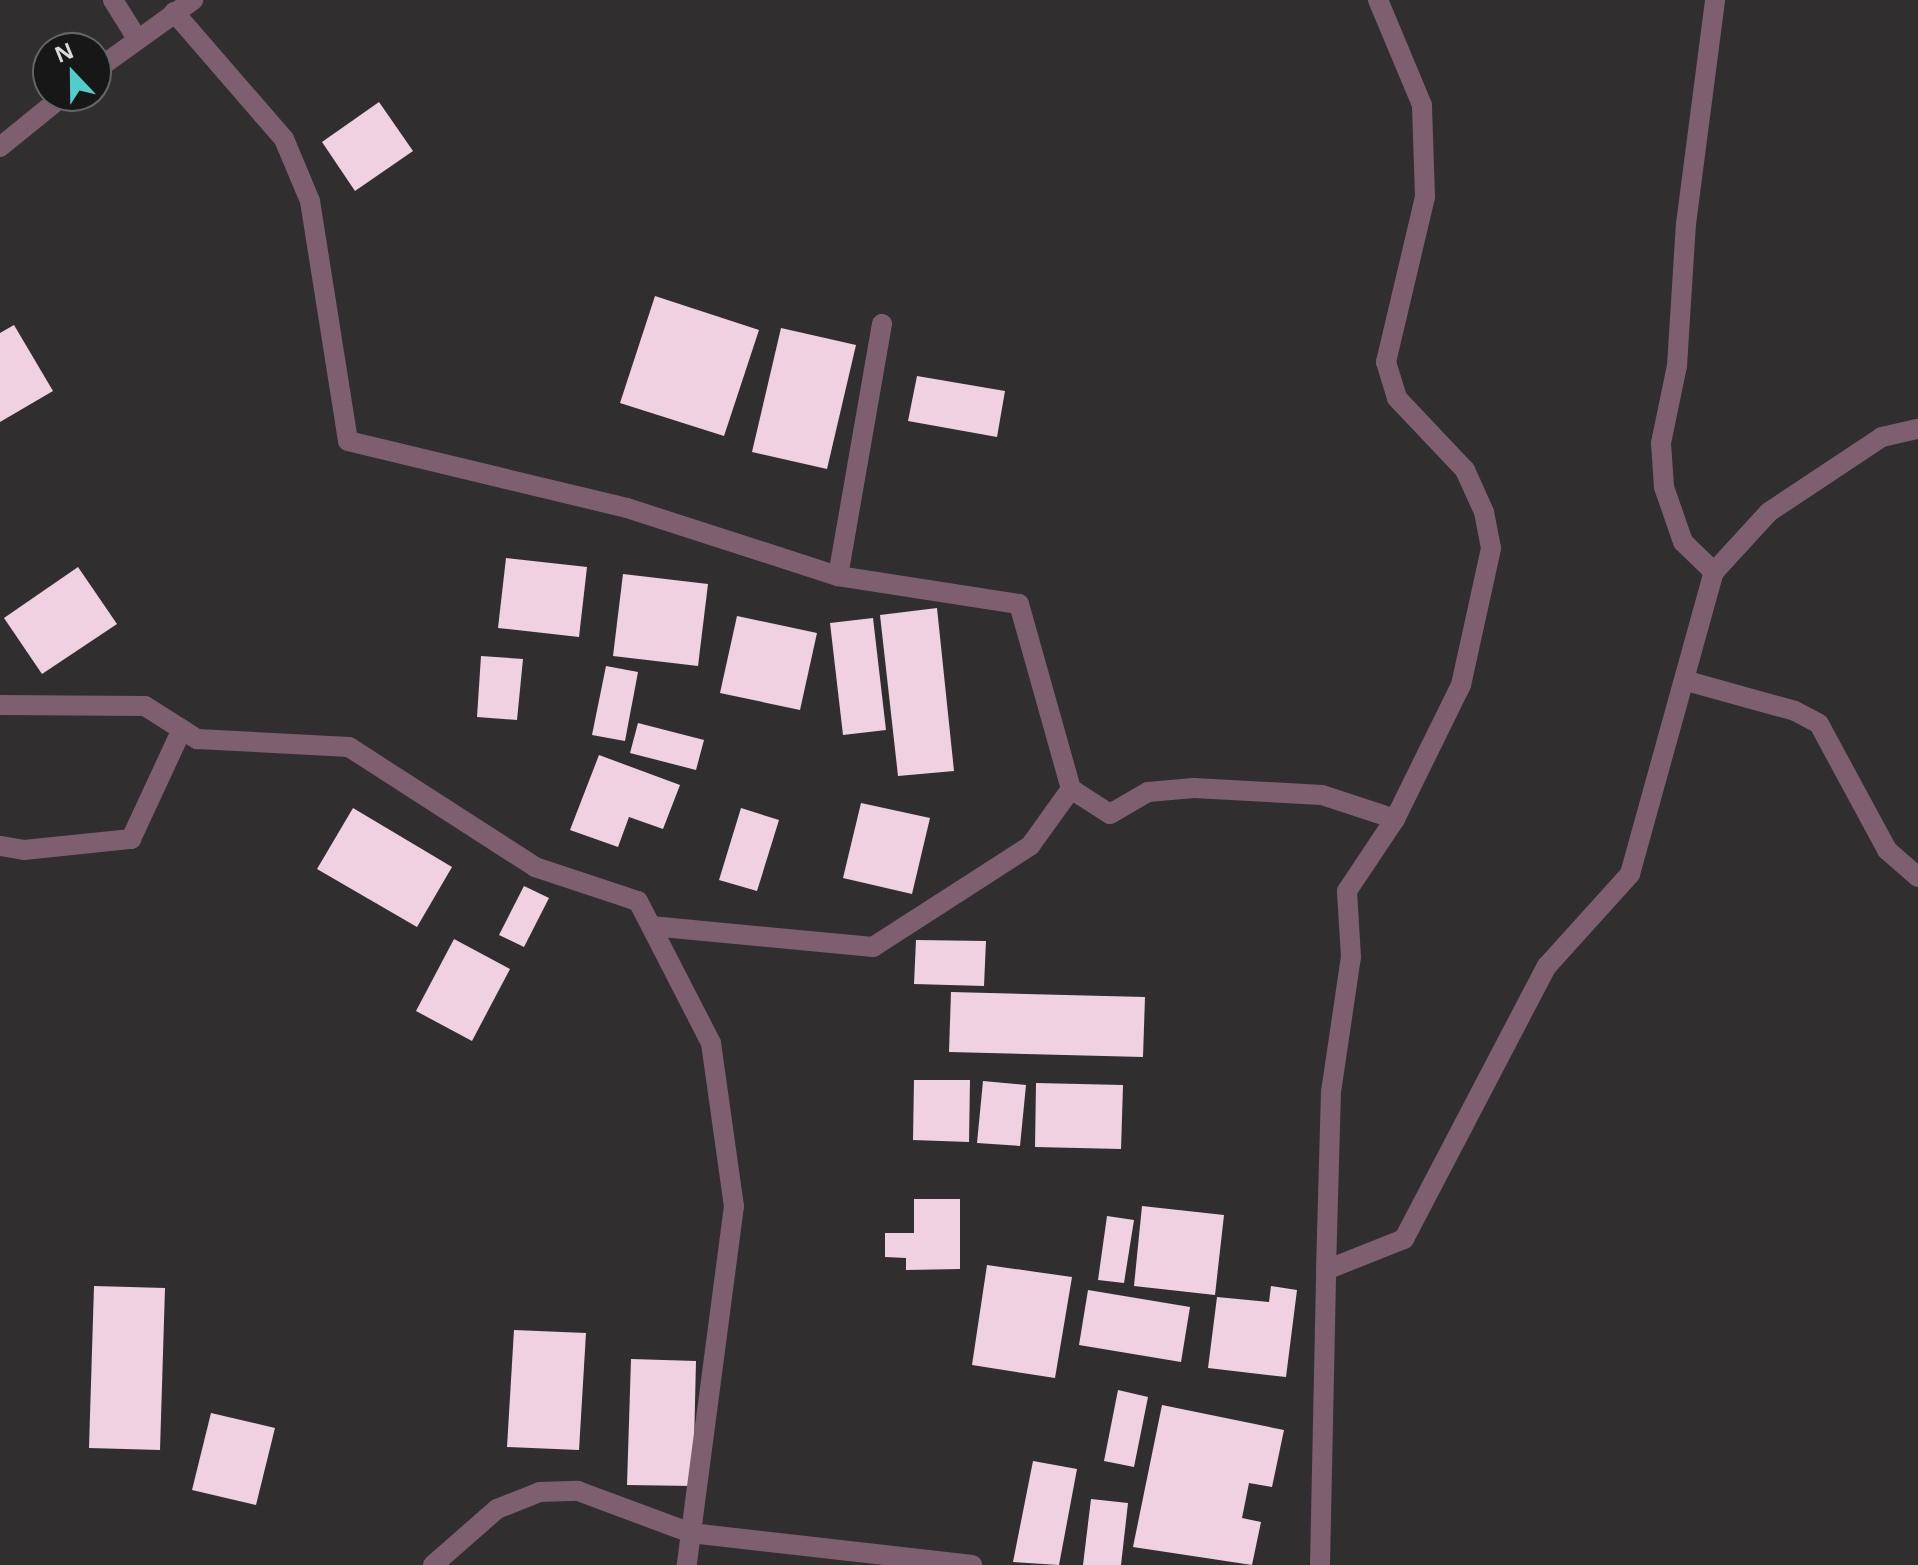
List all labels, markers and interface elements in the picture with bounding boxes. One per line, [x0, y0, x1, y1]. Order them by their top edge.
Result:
north arrow [32, 32, 112, 112]
text: N [50, 34, 78, 69]

